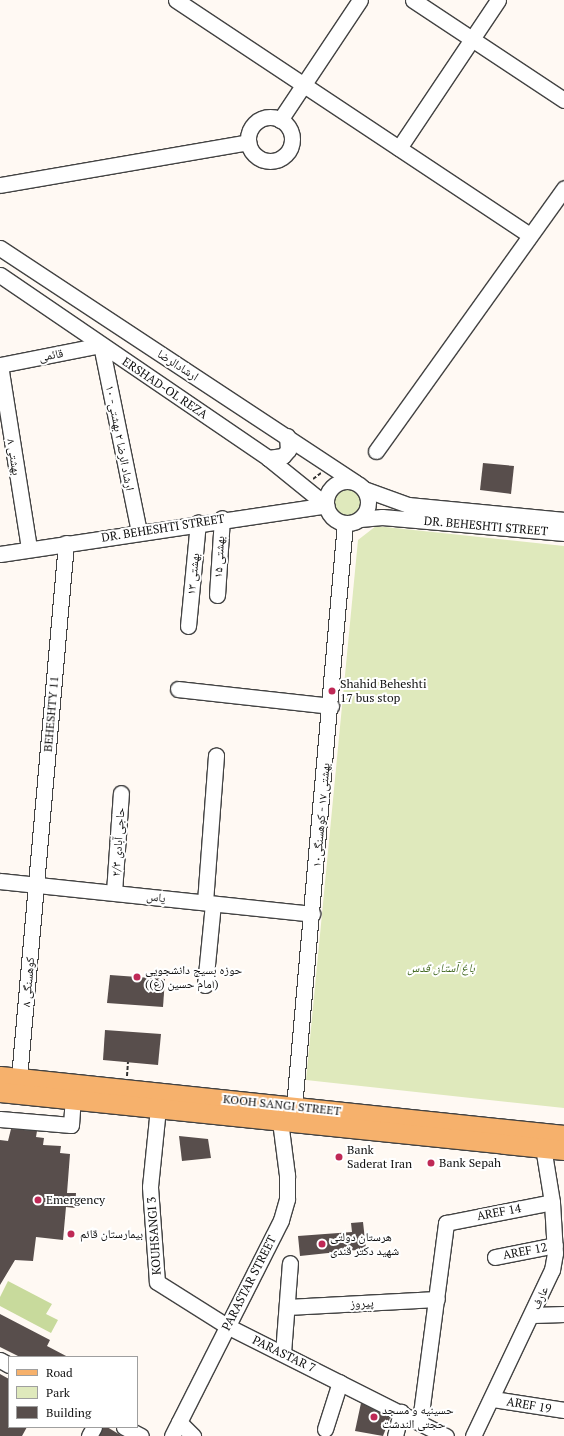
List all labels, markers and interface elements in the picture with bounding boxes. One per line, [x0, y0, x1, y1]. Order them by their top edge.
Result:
street label: قائمی [38, 346, 64, 364]
street label: ارشادالرضا [155, 346, 201, 384]
street label: ERSHAD-OL REZA [120, 354, 210, 422]
street label: ارشاد الرضا ۲ بهشتی- ۱۰ [103, 384, 137, 492]
street label: بهشتی ۸ [4, 438, 24, 476]
street label: DR. BEHESHTI STREET [100, 511, 226, 545]
street label: DR. BEHESHTI STREET [423, 513, 549, 539]
street label: بهشتی ۱۵ [211, 536, 227, 578]
street label: بهشتی ۱۳ [184, 552, 202, 596]
street label: BEHESHTY 11 [41, 675, 61, 753]
place label: Shahid Beheshti 17 bus stop [340, 677, 427, 705]
marker: Shahid Beheshti 17 bus stop [327, 686, 337, 696]
street label: بهشتی ۱۷ - کوهسنگی۱۰ [309, 762, 333, 868]
street label: حاجی آبادی ۲/۳ [108, 807, 128, 877]
street label: یاس [146, 889, 166, 905]
street label: کوهسنگی ۸ [19, 956, 37, 1008]
park label: باغ آستان قدس [407, 961, 475, 975]
place label: حوزه بسیج دانشجویی (امام حسین (ع)) [145, 963, 242, 991]
marker: حوزه بسیج دانشجویی (امام حسین (ع)) [132, 972, 142, 982]
street label: KOOH SANGI STREET [222, 1092, 342, 1118]
place label: Bank Saderat Iran [347, 1143, 412, 1171]
marker: Bank Saderat Iran [334, 1152, 344, 1162]
place label: Bank Sepah [439, 1156, 501, 1170]
marker: Bank Sepah [426, 1158, 436, 1168]
place label: Emergency [46, 1193, 105, 1207]
marker: Emergency [33, 1195, 43, 1205]
street label: KOUHSANGI 3 [144, 1196, 164, 1276]
street label: AREF 14 [476, 1201, 522, 1223]
place label: بیمارستان قائم [80, 1227, 143, 1241]
marker: بیمارستان قائم [65, 1228, 77, 1240]
place label: هرستان دولتی شهید دکتر قندی [330, 1230, 399, 1258]
street label: PARASTAR STREET [219, 1233, 279, 1333]
marker: هرستان دولتی شهید دکتر قندی [317, 1239, 327, 1249]
street label: AREF 12 [502, 1240, 548, 1262]
street label: عارف [529, 1284, 551, 1312]
street label: پیروز [350, 1295, 374, 1311]
street label: PARASTAR 7 [250, 1333, 318, 1375]
legend [8, 1356, 138, 1428]
text: Road [46, 1365, 73, 1380]
text: Park [46, 1385, 70, 1400]
street label: AREF 19 [506, 1394, 552, 1416]
place label: حسینیه و مسجد حجتی الندشت [382, 1403, 454, 1431]
text: Building [46, 1405, 91, 1420]
marker: حسینیه و مسجد حجتی الندشت [369, 1412, 379, 1422]

